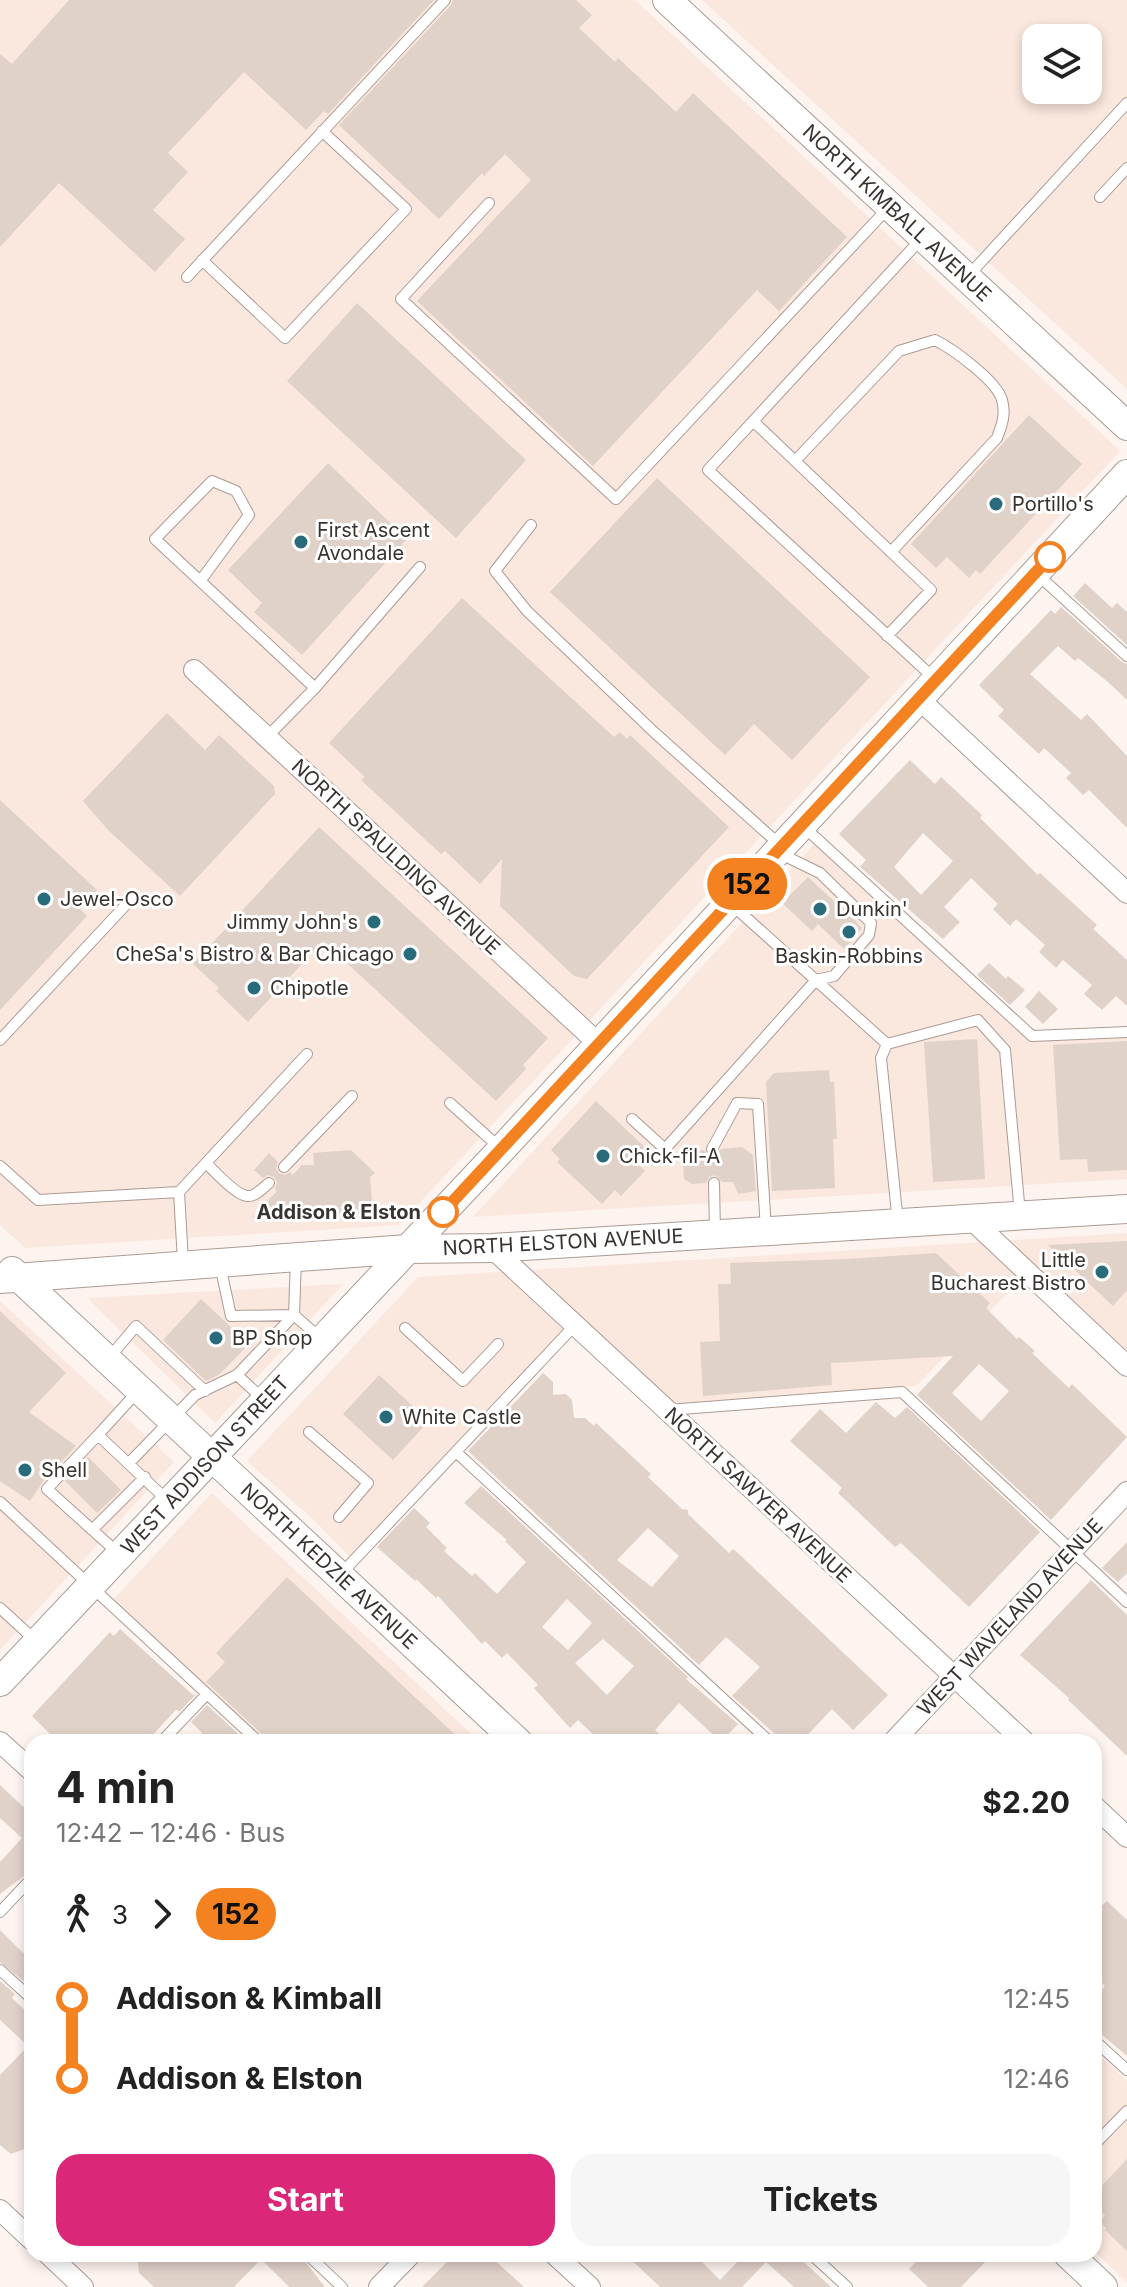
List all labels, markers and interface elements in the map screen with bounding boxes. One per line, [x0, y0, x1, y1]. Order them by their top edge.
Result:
map controls [1022, 24, 1102, 104]
button: layers [1022, 24, 1102, 104]
street label: NORTH KIMBALL AVENUE [798, 119, 996, 307]
place label: Portillo's [1012, 492, 1094, 516]
marker: Portillo's [987, 495, 1005, 513]
place label: First Ascent Avondale [317, 518, 430, 565]
marker: First Ascent Avondale [292, 533, 310, 551]
unlabelled marker [1035, 542, 1065, 572]
street label: NORTH SPAULDING AVENUE [287, 754, 505, 960]
line badge: 152 [701, 858, 793, 910]
text: 152 [723, 867, 771, 901]
place label: Jewel-Osco [60, 887, 174, 911]
marker: Jewel-Osco [35, 890, 53, 908]
place label: Dunkin' [836, 897, 908, 921]
marker: Dunkin' [811, 900, 829, 918]
place label: Jimmy John's [227, 910, 358, 934]
marker: Jimmy John's [365, 913, 383, 931]
marker: Baskin-Robbins [840, 923, 858, 941]
place label: CheSa's Bistro & Bar Chicago [115, 942, 394, 966]
place label: Baskin-Robbins [775, 944, 923, 968]
marker: CheSa's Bistro & Bar Chicago [401, 945, 419, 963]
place label: Chipotle [270, 976, 349, 1000]
marker: Chipotle [245, 979, 263, 997]
place label: Chick-fil-A [619, 1144, 721, 1168]
marker: Chick-fil-A [594, 1147, 612, 1165]
marker: Addison & Elston [428, 1197, 458, 1227]
place label: Addison & Elston [256, 1200, 421, 1224]
street label: NORTH ELSTON AVENUE [442, 1224, 684, 1260]
place label: Little Bucharest Bistro [931, 1248, 1086, 1295]
marker: Little Bucharest Bistro [1093, 1263, 1111, 1281]
place label: BP Shop [232, 1326, 312, 1350]
marker: BP Shop [207, 1329, 225, 1347]
street label: WEST ADDISON STREET [116, 1371, 294, 1559]
street label: NORTH SAWYER AVENUE [660, 1402, 856, 1588]
place label: White Castle [402, 1405, 521, 1429]
marker: White Castle [377, 1408, 395, 1426]
place label: Shell [41, 1458, 87, 1482]
marker: Shell [16, 1461, 34, 1479]
street label: NORTH KEDZIE AVENUE [236, 1478, 422, 1654]
street label: WEST WAVELAND AVENUE [912, 1514, 1108, 1720]
text: 4 min [56, 1760, 176, 1814]
text: $2.20 [982, 1784, 1070, 1820]
text: 12:42 – 12:46 · Bus [56, 1817, 285, 1848]
icon: walk [56, 1892, 100, 1936]
icon: forward [140, 1892, 184, 1936]
text: 152 [212, 1897, 260, 1931]
text: 3 [112, 1899, 128, 1930]
text: Addison & Kimball [116, 1980, 382, 2016]
text: 12:45 [1003, 1983, 1070, 2014]
text: Addison & Elston [116, 2060, 363, 2096]
text: 12:46 [1003, 2063, 1070, 2094]
button: Start [56, 2154, 555, 2246]
button: Tickets [571, 2154, 1070, 2246]

